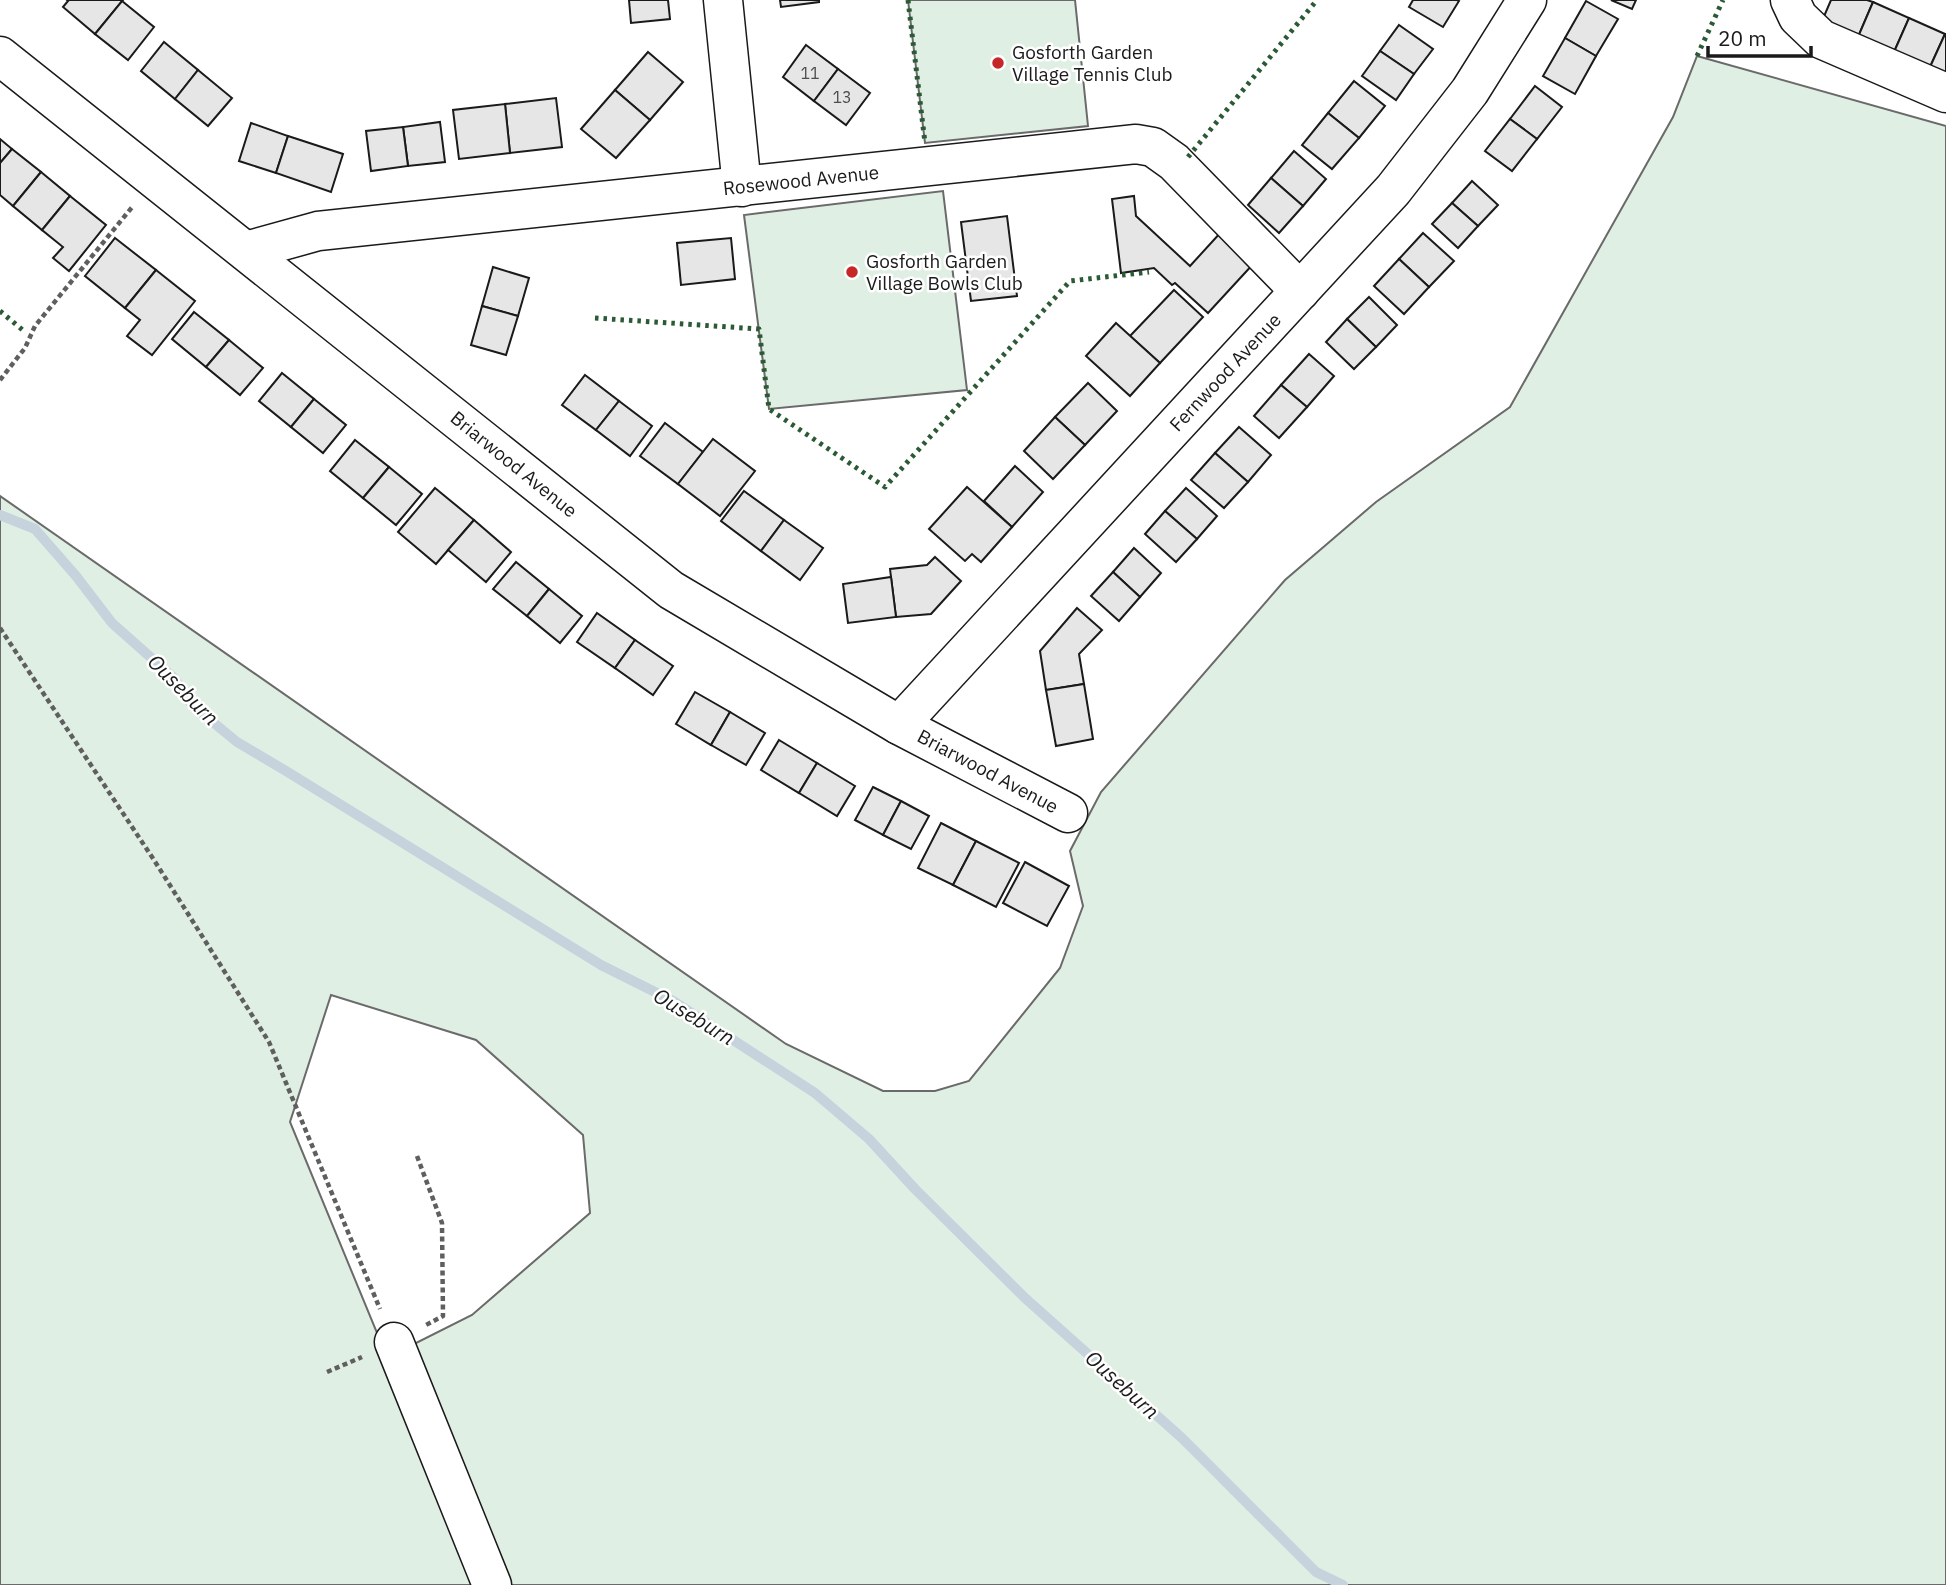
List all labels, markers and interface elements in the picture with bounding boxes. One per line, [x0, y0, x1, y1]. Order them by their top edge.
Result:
scale bar [1708, 14, 1811, 58]
text: 20 m [1718, 24, 1767, 52]
place label: Gosforth Garden Village Tennis Club [1012, 40, 1172, 86]
marker: Gosforth Garden Village Tennis Club [990, 55, 1006, 71]
house number: 11 [800, 63, 820, 83]
house number: 13 [832, 87, 852, 107]
street label: Rosewood Avenue [722, 160, 880, 200]
place label: Gosforth Garden Village Bowls Club [866, 249, 1023, 295]
marker: Gosforth Garden Village Bowls Club [844, 264, 860, 280]
street label: Fernwood Avenue [1164, 308, 1286, 436]
street label: Briarwood Avenue [446, 406, 582, 522]
water label: Ouseburn [142, 648, 225, 731]
street label: Briarwood Avenue [913, 724, 1063, 818]
water label: Ouseburn [649, 981, 740, 1051]
water label: Ouseburn [1080, 1344, 1165, 1425]

